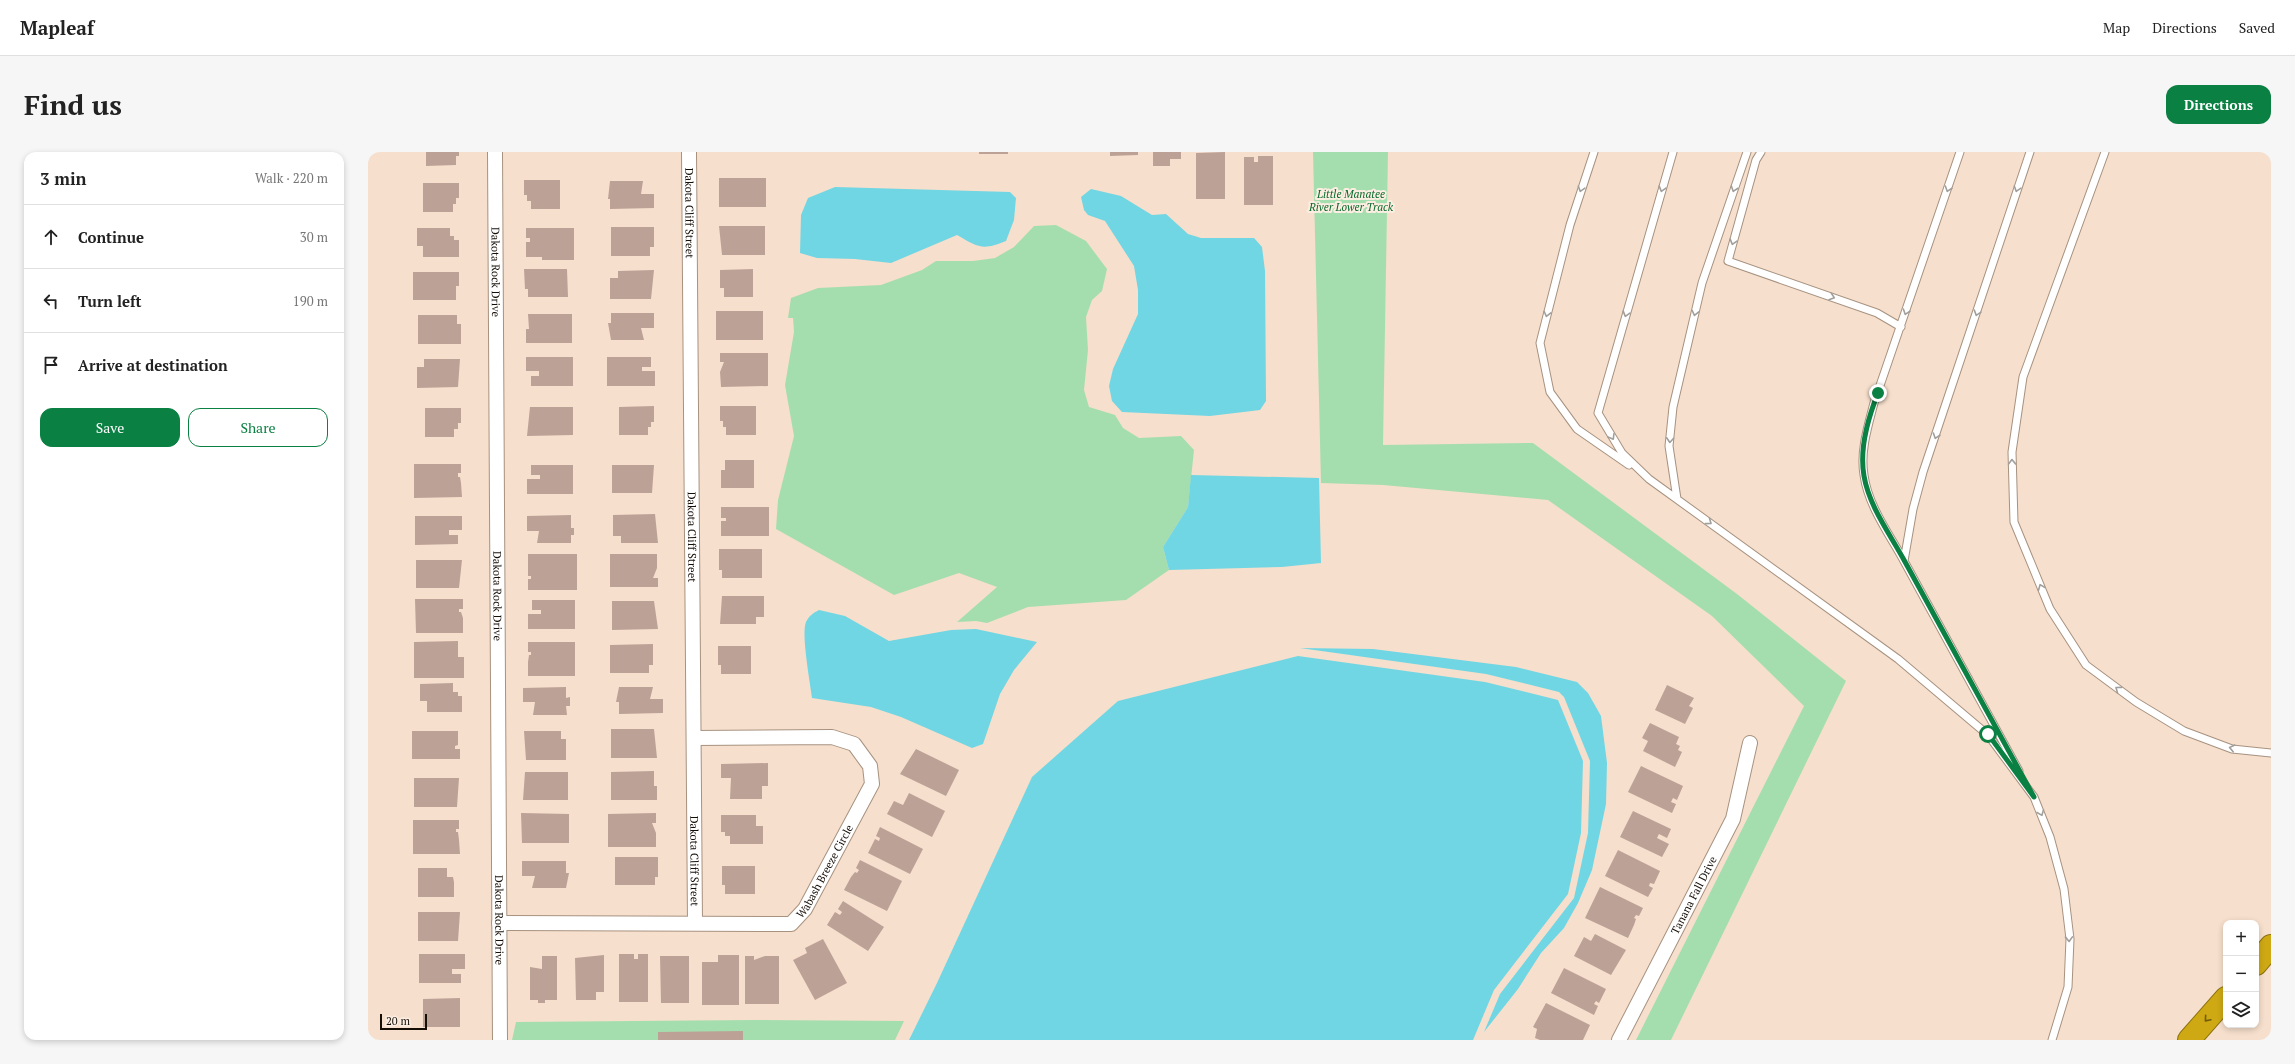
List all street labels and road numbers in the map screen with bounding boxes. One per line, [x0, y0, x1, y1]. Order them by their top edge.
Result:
street label: Dakota Cliff Street [682, 168, 697, 258]
street label: Dakota Rock Drive [488, 227, 503, 317]
street label: Dakota Cliff Street [685, 492, 699, 582]
street label: Dakota Rock Drive [490, 551, 505, 641]
street label: Dakota Cliff Street [687, 816, 702, 906]
street label: Wabash Breeze Circle [793, 822, 856, 921]
street label: Tanana Fall Drive [1668, 853, 1720, 937]
street label: Dakota Rock Drive [492, 875, 507, 965]

